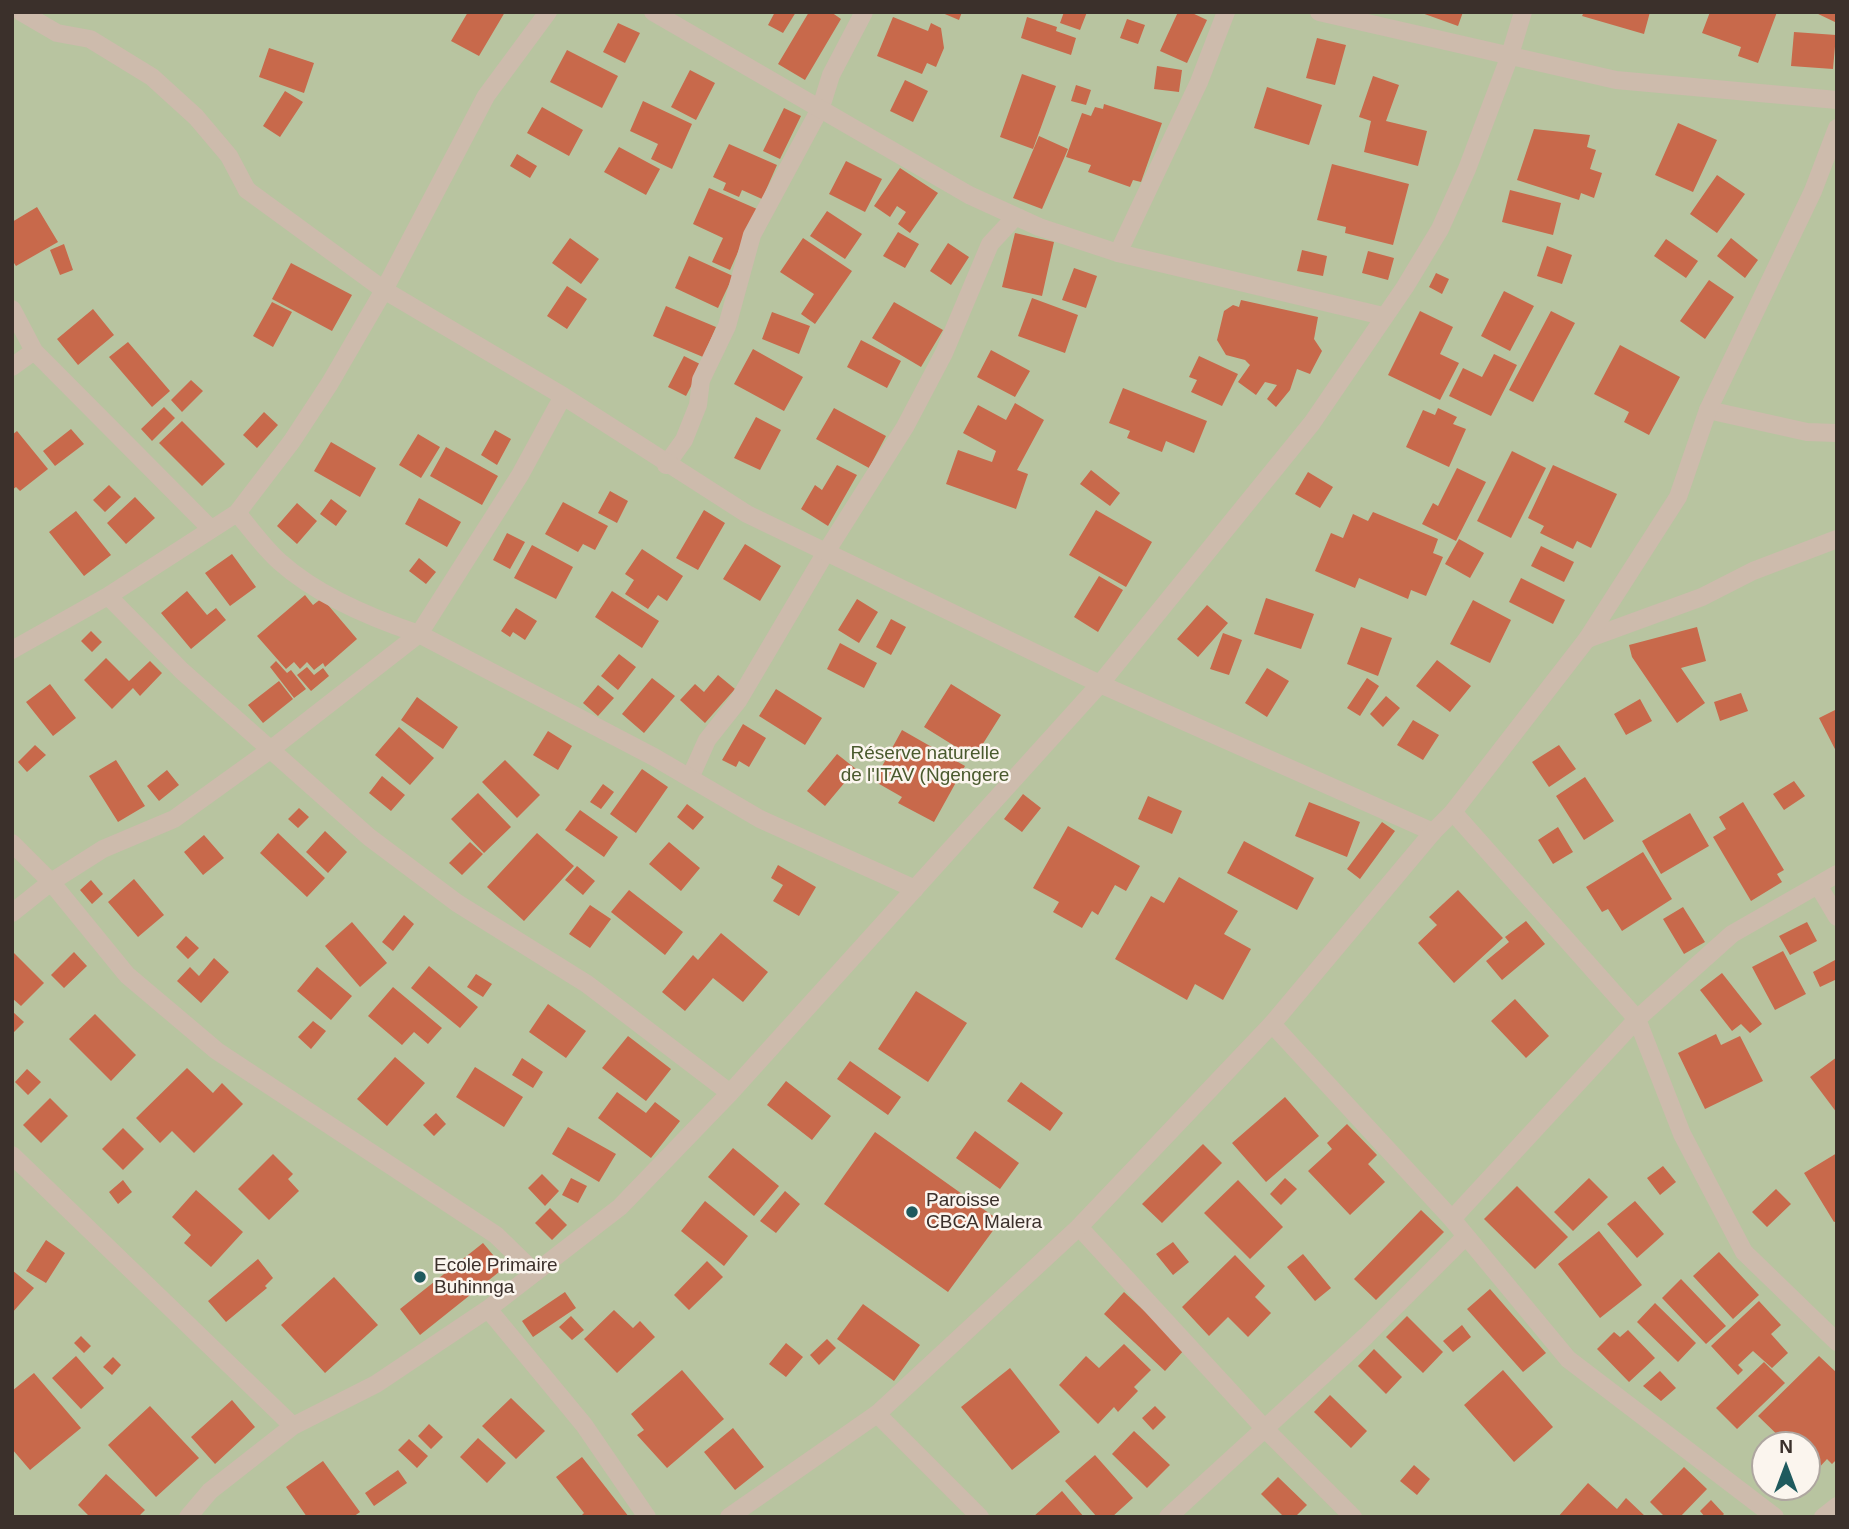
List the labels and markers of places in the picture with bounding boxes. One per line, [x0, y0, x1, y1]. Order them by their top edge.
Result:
place label: Paroisse CBCA Malera [926, 1190, 1042, 1234]
marker: Paroisse CBCA Malera [904, 1204, 920, 1220]
place label: Ecole Primaire Buhinnga [434, 1255, 558, 1299]
marker: Ecole Primaire Buhinnga [412, 1269, 428, 1285]

